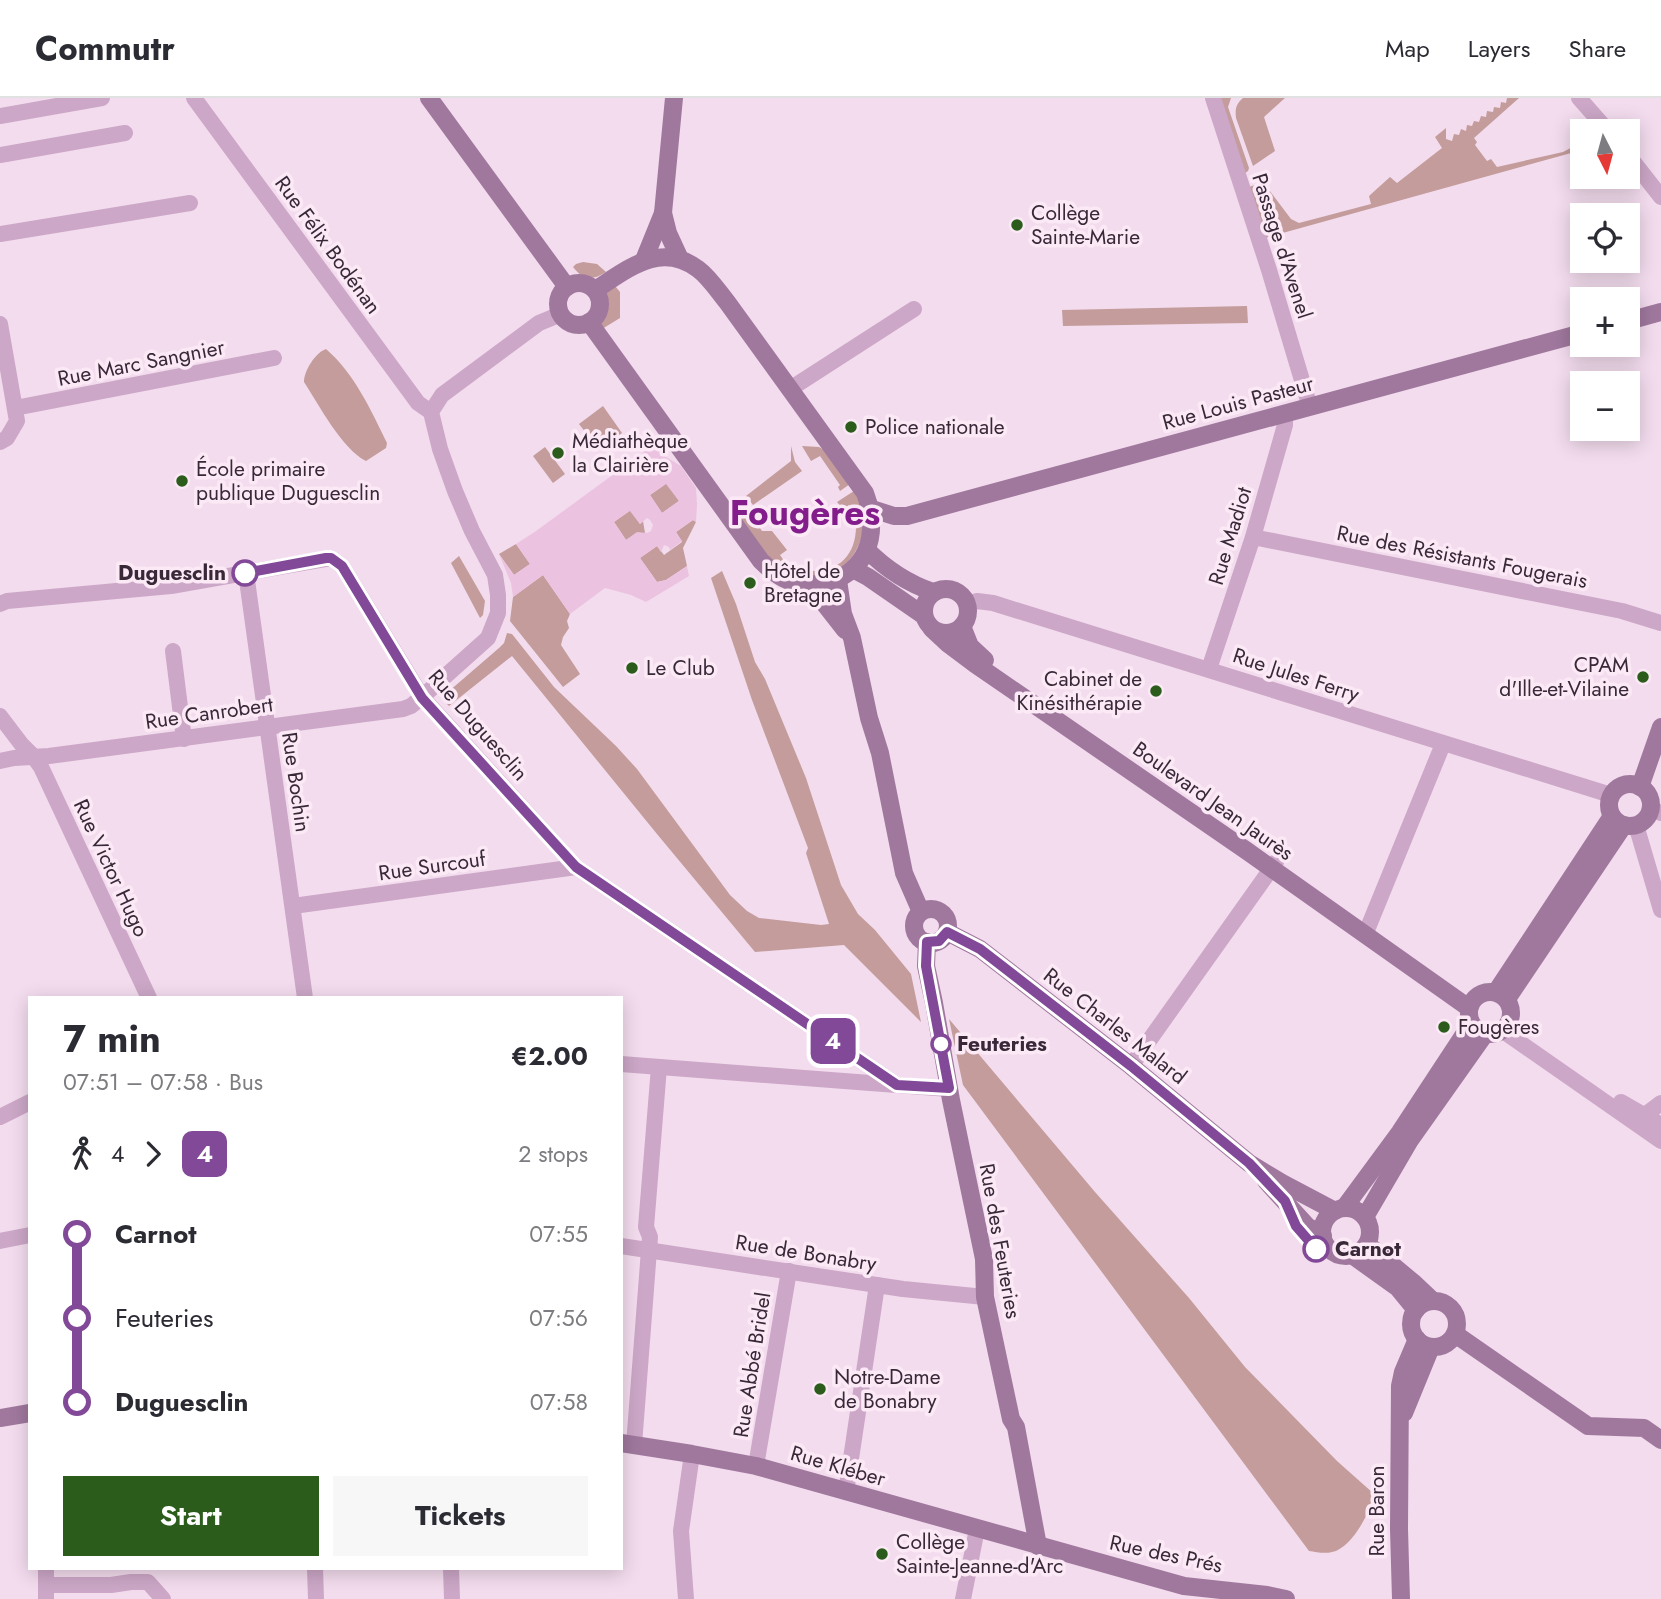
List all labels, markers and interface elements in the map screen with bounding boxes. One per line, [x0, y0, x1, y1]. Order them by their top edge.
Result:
text: Commutr [35, 25, 175, 72]
text: Map [1385, 31, 1430, 66]
text: Layers [1468, 31, 1530, 66]
text: Share [1568, 31, 1626, 66]
north arrow [1570, 119, 1640, 189]
map controls [1570, 119, 1640, 441]
street label: Rue Félix Bodénan [268, 170, 388, 320]
street label: Passage d'Avenel [1244, 170, 1320, 322]
place label: Collège Sainte-Marie [1031, 198, 1140, 252]
button: locate [1570, 203, 1640, 273]
marker: Collège Sainte-Marie [1009, 217, 1025, 233]
button: + [1570, 287, 1640, 357]
street label: Rue Marc Sangnier [55, 332, 228, 394]
street label: Rue Louis Pasteur [1159, 368, 1318, 438]
button: − [1570, 371, 1640, 441]
place label: Police nationale [865, 412, 1005, 442]
marker: Police nationale [843, 419, 859, 435]
place label: Médiathèque la Clairière [572, 426, 688, 480]
marker: Médiathèque la Clairière [550, 445, 566, 461]
place label: École primaire publique Duguesclin [196, 454, 380, 508]
marker: École primaire publique Duguesclin [174, 473, 190, 489]
street label: Rue Madiot [1201, 483, 1259, 589]
district label: Fougères [730, 488, 880, 538]
street label: Rue des Résistants Fougerais [1334, 518, 1590, 596]
place label: Hôtel de Bretagne [764, 556, 843, 610]
place label: Duguesclin [118, 558, 226, 588]
marker: Duguesclin [232, 560, 258, 586]
marker: Hôtel de Bretagne [742, 575, 758, 591]
street label: Rue Jules Ferry [1229, 640, 1364, 710]
place label: CPAM d'Ille-et-Vilaine [1499, 650, 1629, 704]
place label: Le Club [646, 653, 715, 683]
marker: Le Club [624, 660, 640, 676]
street label: Rue Duguesclin [421, 663, 535, 787]
place label: Cabinet de Kinésithérapie [1016, 664, 1142, 718]
marker: CPAM d'Ille-et-Vilaine [1635, 669, 1651, 685]
marker: Cabinet de Kinésithérapie [1148, 683, 1164, 699]
street label: Rue Canrobert [143, 689, 275, 737]
street label: Rue Bochin [274, 730, 318, 834]
street label: Boulevard Jean Jaurès [1127, 734, 1299, 868]
street label: Rue Victor Hugo [66, 794, 156, 942]
street label: Rue Surcouf [377, 844, 488, 888]
street label: Rue Charles Malard [1037, 961, 1193, 1091]
text: 7 min [63, 1011, 161, 1066]
place label: Fougères [1458, 1012, 1539, 1042]
line badge: 4 [810, 1018, 856, 1064]
marker: Fougères [1436, 1019, 1452, 1035]
text: 4 [825, 1023, 841, 1058]
place label: Feuteries [957, 1029, 1047, 1059]
marker: Feuteries [931, 1034, 951, 1054]
text: €2.00 [511, 1037, 588, 1075]
text: 07:51 – 07:58 · Bus [63, 1065, 263, 1099]
icon: walk [63, 1135, 101, 1173]
icon: forward [134, 1135, 172, 1173]
text: 4 [196, 1136, 213, 1171]
text: 4 [111, 1137, 124, 1171]
text: 2 stops [518, 1137, 588, 1171]
street label: Rue des Feuteries [972, 1161, 1028, 1321]
text: Carnot [115, 1215, 196, 1253]
text: 07:55 [529, 1217, 588, 1251]
street label: Rue de Bonabry [733, 1227, 879, 1279]
place label: Carnot [1335, 1234, 1401, 1264]
marker: Carnot [1303, 1236, 1329, 1262]
street label: Rue Abbé Bridel [726, 1290, 778, 1440]
text: Feuteries [115, 1299, 213, 1337]
text: 07:56 [529, 1301, 588, 1335]
place label: Notre-Dame de Bonabry [834, 1362, 941, 1416]
marker: Notre-Dame de Bonabry [812, 1381, 828, 1397]
text: Duguesclin [115, 1383, 249, 1421]
text: 07:58 [530, 1385, 588, 1419]
street label: Rue Kléber [787, 1438, 890, 1494]
street label: Rue Baron [1362, 1465, 1392, 1557]
button: Start [63, 1476, 319, 1556]
button: Tickets [333, 1476, 588, 1556]
place label: Collège Sainte-Jeanne-d'Arc [896, 1527, 1063, 1581]
street label: Rue des Prés [1107, 1527, 1225, 1581]
marker: Collège Sainte-Jeanne-d'Arc [874, 1546, 890, 1562]

